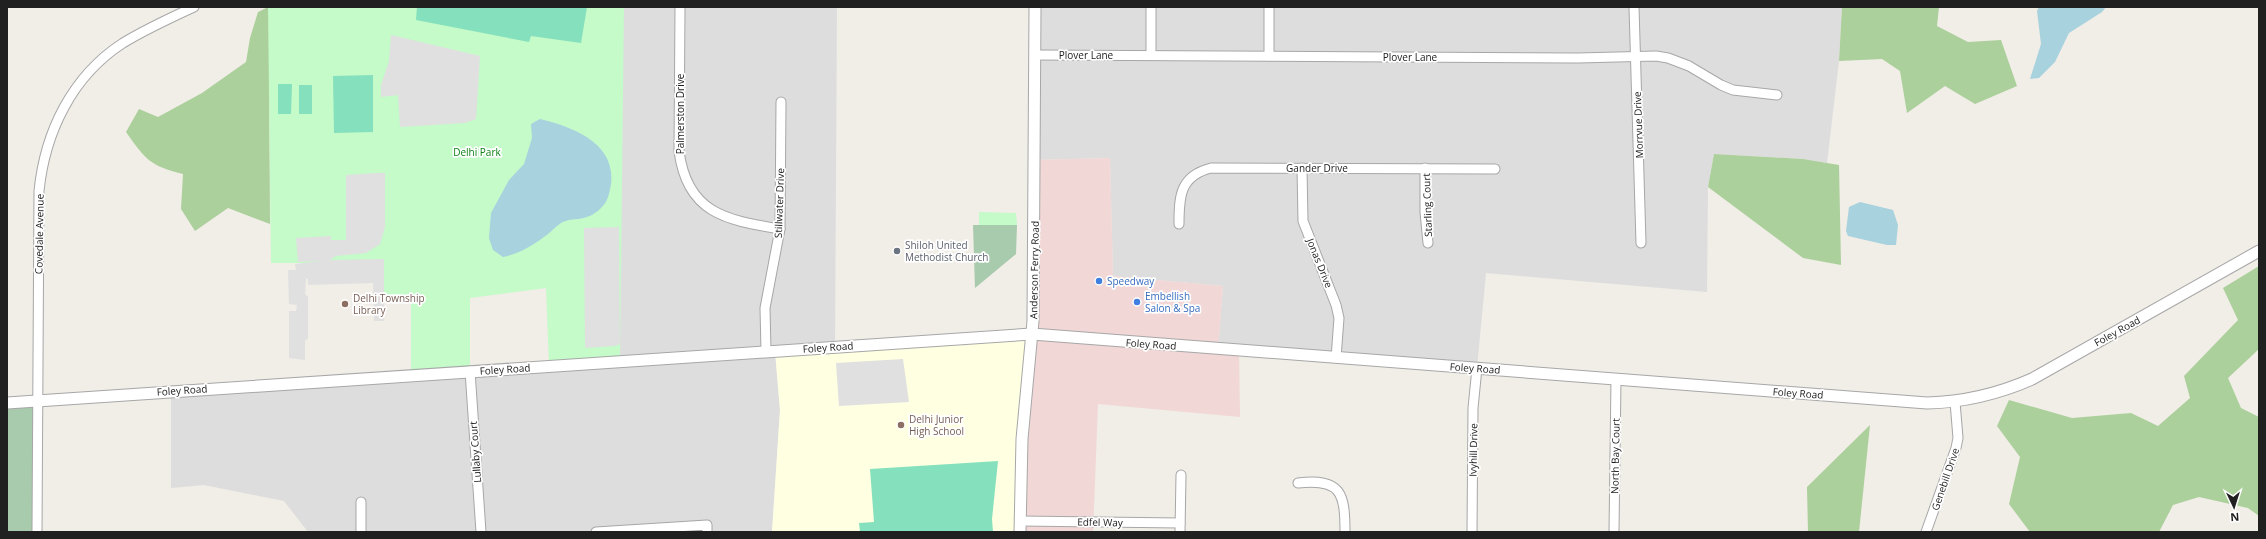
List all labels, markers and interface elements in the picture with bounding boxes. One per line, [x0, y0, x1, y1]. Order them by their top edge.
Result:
street label: Plover Lane [1059, 48, 1114, 62]
street label: Plover Lane [1383, 50, 1438, 64]
street label: Palmerston Drive [673, 73, 687, 154]
street label: Morrvue Drive [1630, 91, 1646, 159]
park label: Delhi Park [453, 145, 502, 159]
street label: Gander Drive [1286, 161, 1348, 175]
street label: Stillwater Drive [771, 167, 787, 238]
street label: Starling Court [1419, 172, 1435, 237]
street label: Covedale Avenue [31, 193, 47, 274]
street label: Anderson Ferry Road [1026, 221, 1042, 319]
street label: Jonas Drive [1303, 235, 1336, 290]
place label: Shiloh United Methodist Church [905, 238, 988, 264]
marker: Shiloh United Methodist Church [892, 246, 902, 256]
place label: Speedway [1107, 274, 1155, 288]
marker: Speedway [1094, 276, 1104, 286]
place label: Embellish Salon & Spa [1145, 289, 1200, 315]
place label: Delhi Township Library [353, 291, 425, 317]
marker: Embellish Salon & Spa [1132, 297, 1142, 307]
marker: Delhi Township Library [340, 299, 350, 309]
street label: Foley Road [2091, 313, 2143, 349]
street label: Foley Road [1125, 335, 1177, 353]
street label: Foley Road [802, 338, 854, 356]
street label: Foley Road [1449, 359, 1501, 377]
street label: Foley Road [479, 360, 531, 378]
street label: Foley Road [156, 381, 208, 399]
street label: Foley Road [1772, 384, 1824, 402]
place label: Delhi Junior High School [909, 412, 964, 438]
street label: North Bay Court [1607, 418, 1623, 494]
street label: Lullaby Court [466, 420, 484, 483]
marker: Delhi Junior High School [896, 420, 906, 430]
street label: Ivyhill Drive [1466, 423, 1480, 477]
street label: Genebill Drive [1928, 445, 1962, 512]
north arrow [2214, 487, 2254, 527]
text: N [2230, 510, 2240, 525]
street label: Edfel Way [1077, 515, 1124, 529]

